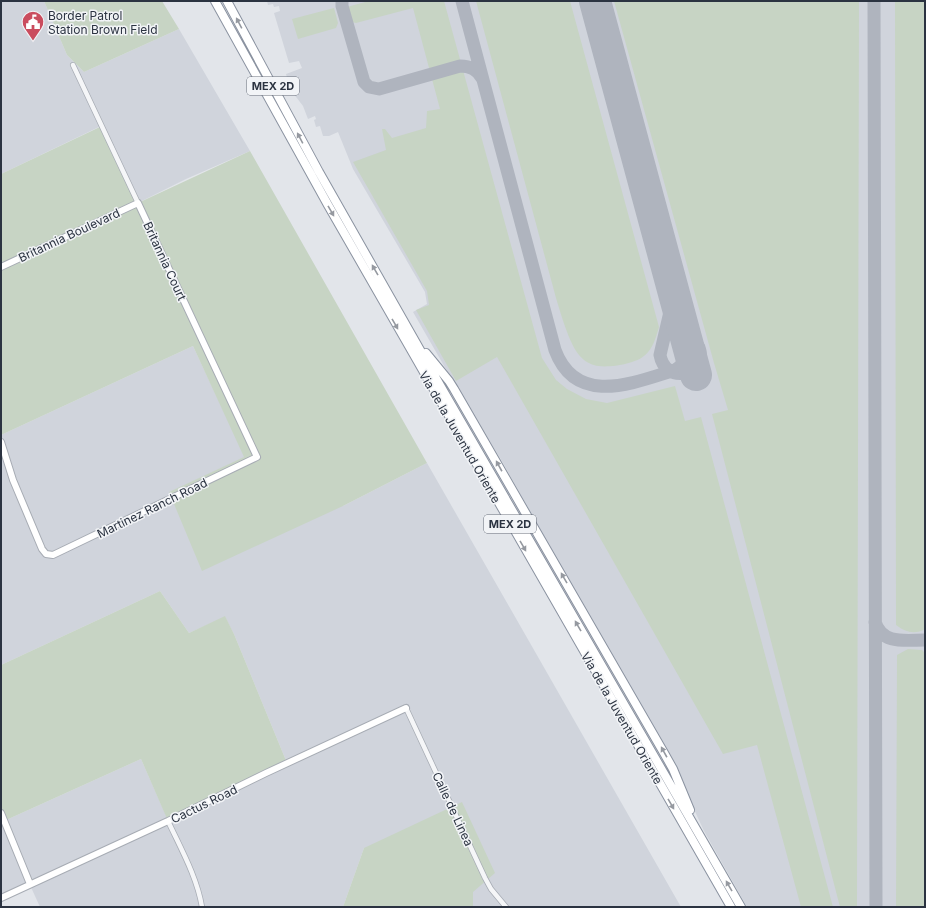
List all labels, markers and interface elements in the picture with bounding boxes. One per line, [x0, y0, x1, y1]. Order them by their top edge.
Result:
place label: Border Patrol Station Brown Field [48, 8, 158, 37]
public building icon: Border Patrol Station Brown Field [20, 9, 46, 42]
one-way arrow [235, 17, 242, 29]
road number: MEX 2D [247, 77, 299, 95]
one-way arrow [297, 132, 304, 144]
street label: Britannia Boulevard [16, 205, 122, 265]
one-way arrow [328, 205, 335, 217]
street label: Britannia Court [140, 219, 190, 303]
one-way arrow [371, 264, 378, 276]
one-way arrow [392, 318, 399, 330]
street label: Via de la Juventud Oriente [416, 368, 504, 506]
one-way arrow [496, 460, 503, 471]
street label: Martinez Ranch Road [94, 475, 210, 541]
road number: MEX 2D [484, 515, 536, 533]
one-way arrow [519, 540, 526, 552]
one-way arrow [561, 572, 568, 584]
one-way arrow [575, 620, 582, 631]
street label: Via de la Juventud Oriente [578, 649, 666, 787]
one-way arrow [660, 746, 667, 758]
street label: Calle de Linea [429, 770, 477, 848]
street label: Cactus Road [168, 781, 240, 827]
one-way arrow [668, 798, 675, 810]
one-way arrow [725, 880, 732, 892]

